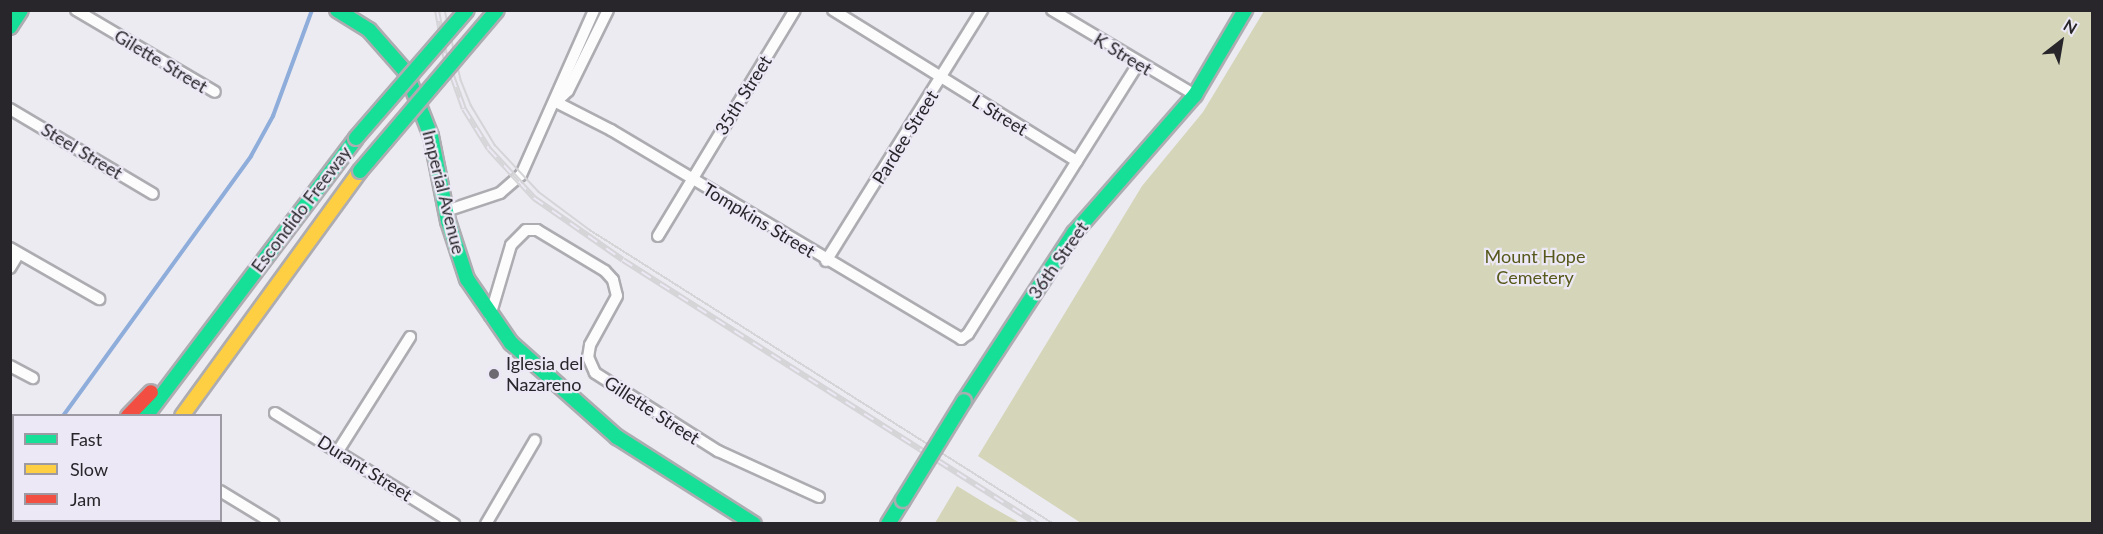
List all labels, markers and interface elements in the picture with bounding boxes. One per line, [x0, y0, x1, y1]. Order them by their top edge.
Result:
north arrow [2031, 12, 2091, 72]
text: N [2060, 15, 2081, 37]
street label: Gilette Street [111, 25, 211, 97]
street label: K Street [1090, 28, 1156, 80]
street label: 35th Street [710, 51, 776, 139]
street label: Pardee Street [868, 86, 942, 188]
street label: L Street [968, 90, 1032, 140]
street label: Steel Street [37, 118, 127, 184]
street label: Imperial Avenue [418, 127, 470, 257]
street label: Escondido Freeway [246, 142, 356, 276]
street label: Tompkins Street [699, 178, 819, 262]
street label: 36th Street [1024, 217, 1092, 303]
park label: Mount Hope Cemetery [1485, 246, 1585, 288]
place label: Iglesia del Nazareno [506, 353, 583, 395]
marker: Iglesia del Nazareno [487, 367, 501, 381]
street label: Gillette Street [600, 371, 704, 449]
legend [12, 414, 222, 522]
text: Fast [70, 428, 102, 450]
street label: Durant Street [314, 430, 416, 506]
text: Slow [70, 458, 108, 480]
text: Jam [70, 488, 101, 510]

